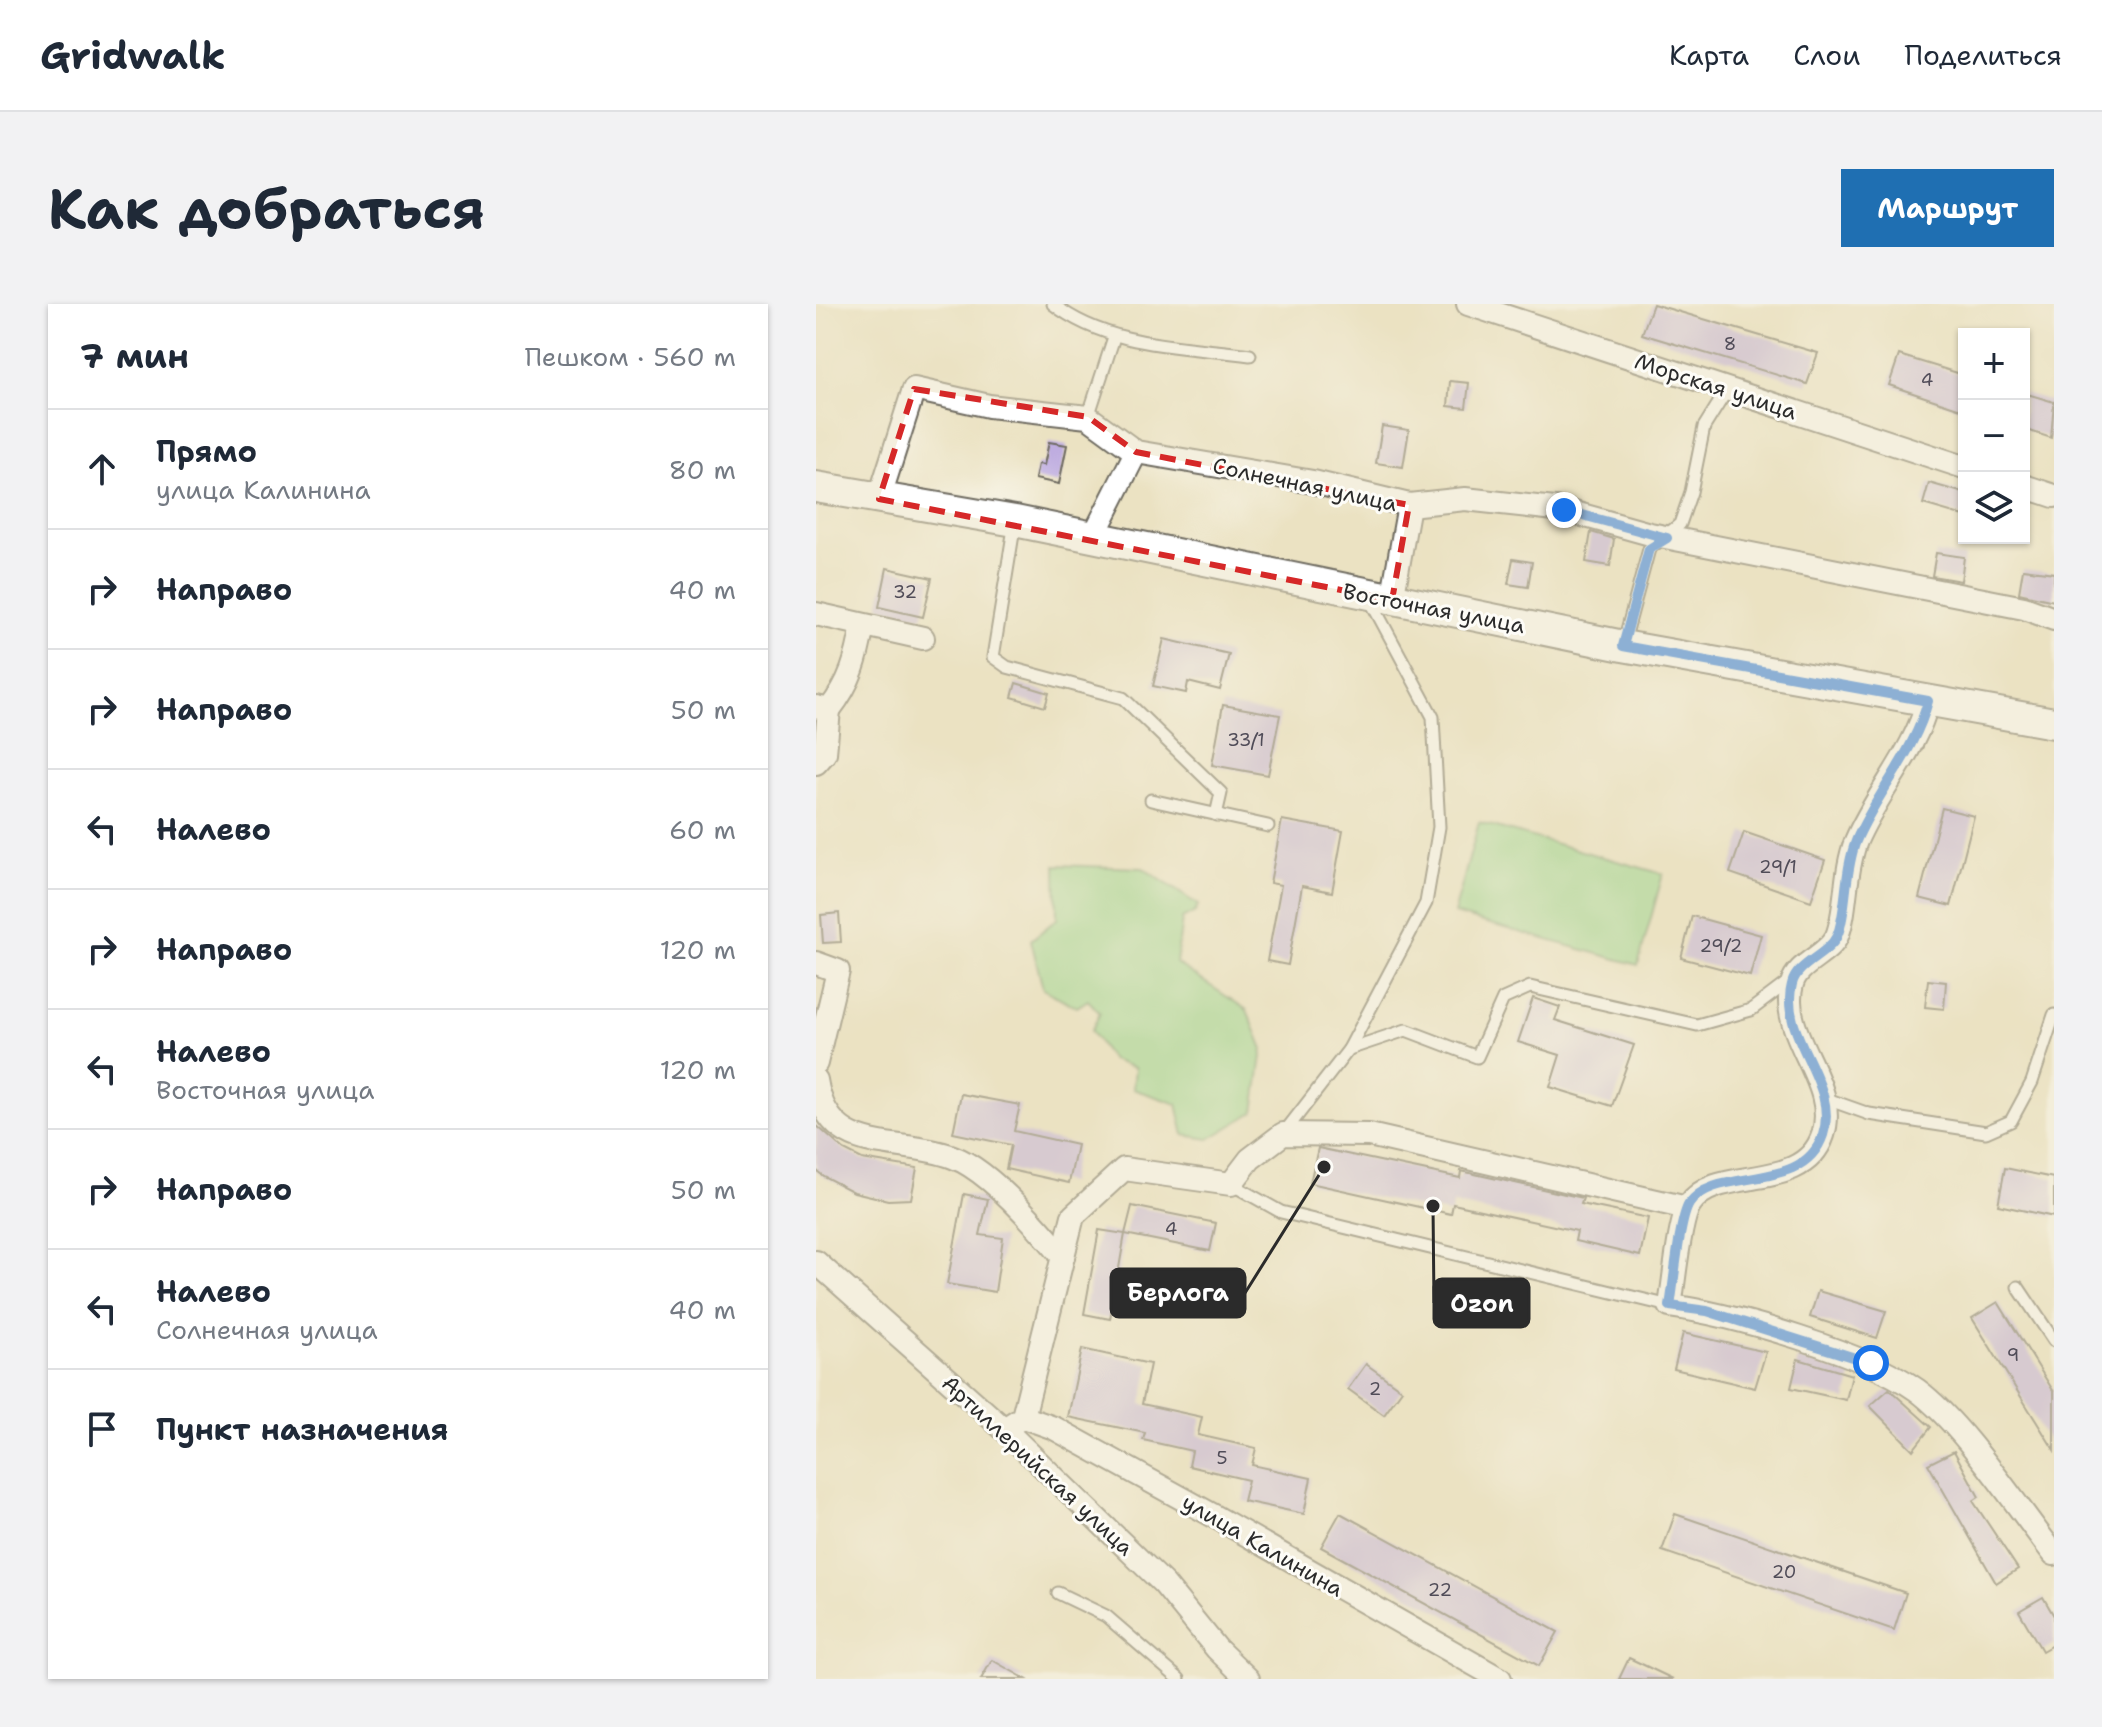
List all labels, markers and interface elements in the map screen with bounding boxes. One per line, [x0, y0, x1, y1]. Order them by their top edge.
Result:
text: Gridwalk [40, 30, 226, 81]
text: Карта [1669, 36, 1749, 74]
text: Слои [1793, 36, 1860, 74]
text: Поделиться [1904, 36, 2062, 74]
button: Маршрут [1841, 169, 2054, 247]
text: Как добраться [48, 171, 485, 246]
map controls [1958, 328, 2030, 544]
button: + [1958, 328, 2030, 400]
house number: 8 [1724, 332, 1736, 356]
text: 7 мин [80, 333, 189, 379]
text: Пешком · 560 m [525, 339, 736, 374]
street label: Морская улица [1631, 347, 1801, 426]
house number: 4 [1921, 368, 1933, 392]
button: − [1958, 400, 2030, 472]
text: Прямо [156, 431, 257, 472]
icon: ahead [80, 447, 124, 491]
street label: Солнечная улица [1210, 451, 1400, 518]
text: 80 m [669, 452, 736, 487]
text: улица Калинина [156, 472, 371, 507]
button: layers [1958, 472, 2030, 544]
route end [1546, 492, 1582, 528]
icon: right [80, 567, 124, 611]
text: Направо [156, 569, 292, 610]
text: 40 m [669, 572, 736, 607]
street label: Восточная улица [1340, 577, 1528, 640]
house number: 32 [893, 580, 917, 604]
icon: right [80, 687, 124, 731]
text: Направо [156, 689, 292, 730]
text: 50 m [671, 692, 736, 727]
house number: 33/1 [1227, 728, 1265, 752]
icon: left [80, 807, 124, 851]
text: Налево [156, 809, 271, 850]
text: 60 m [669, 812, 736, 847]
house number: 29/1 [1759, 855, 1797, 879]
icon: right [80, 927, 124, 971]
text: Направо [156, 929, 292, 970]
text: 120 m [660, 932, 736, 967]
house number: 29/2 [1700, 934, 1742, 958]
text: Налево [156, 1031, 271, 1072]
icon: left [80, 1047, 124, 1091]
text: 120 m [660, 1052, 736, 1087]
text: Восточная улица [156, 1072, 374, 1107]
icon: right [80, 1167, 124, 1211]
text: Направо [156, 1169, 292, 1210]
text: 50 m [671, 1172, 736, 1207]
house number: 4 [1165, 1217, 1177, 1241]
callout: Берлога [1111, 1269, 1245, 1317]
text: Налево [156, 1271, 271, 1312]
text: Берлога [1127, 1277, 1230, 1309]
callout: Ozon [1434, 1279, 1529, 1327]
icon: left [80, 1287, 124, 1331]
text: Ozon [1450, 1288, 1514, 1320]
text: 40 m [669, 1292, 736, 1327]
text: Солнечная улица [156, 1312, 378, 1347]
house number: 9 [2007, 1343, 2019, 1367]
route start [1853, 1345, 1889, 1381]
street label: Артиллерийская улица [936, 1369, 1140, 1562]
house number: 2 [1369, 1377, 1381, 1401]
icon: arrive [80, 1407, 124, 1451]
text: Пункт назначения [156, 1409, 448, 1450]
house number: 5 [1216, 1446, 1228, 1470]
street label: улица Калинина [1177, 1487, 1349, 1604]
house number: 20 [1772, 1560, 1796, 1584]
house number: 22 [1428, 1578, 1452, 1602]

